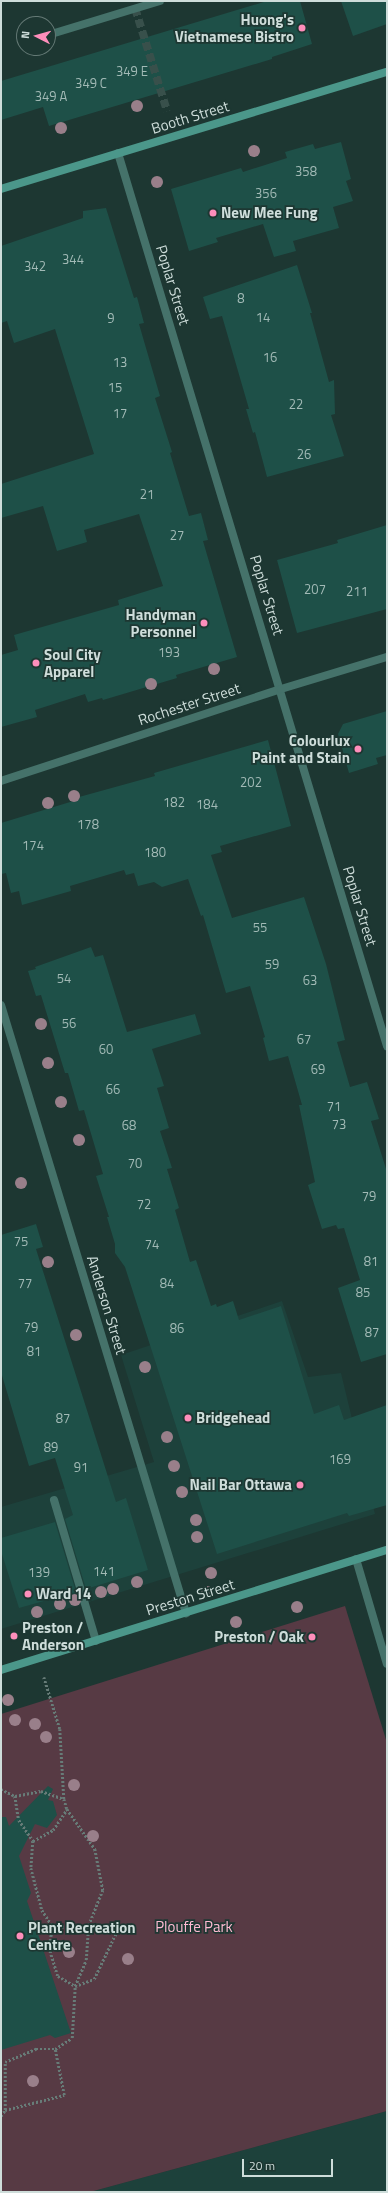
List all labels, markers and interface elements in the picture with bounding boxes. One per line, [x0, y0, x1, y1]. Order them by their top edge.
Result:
place label: Huong's Vietnamese Bistro [175, 10, 294, 45]
north arrow [16, 16, 56, 56]
marker: Huong's Vietnamese Bistro [297, 23, 307, 33]
text: N [17, 30, 33, 39]
house number: 349 E [116, 63, 148, 79]
house number: 349 C [75, 75, 107, 91]
house number: 349 A [35, 88, 67, 104]
street label: Booth Street [149, 97, 231, 137]
house number: 358 [295, 163, 317, 179]
house number: 356 [255, 185, 277, 201]
place label: New Mee Fung [221, 204, 318, 222]
marker: New Mee Fung [208, 208, 218, 218]
street label: Poplar Street [152, 243, 194, 327]
house number: 344 [62, 251, 84, 267]
house number: 342 [24, 258, 46, 274]
house number: 8 [237, 290, 245, 306]
house number: 14 [256, 309, 270, 325]
house number: 9 [107, 310, 115, 326]
house number: 16 [263, 349, 277, 365]
house number: 13 [113, 354, 127, 370]
house number: 15 [108, 379, 122, 395]
house number: 22 [289, 396, 303, 412]
house number: 17 [113, 405, 127, 421]
house number: 26 [297, 446, 311, 462]
house number: 21 [140, 486, 154, 502]
house number: 27 [170, 527, 184, 543]
street label: Poplar Street [246, 553, 288, 637]
house number: 207 [304, 581, 326, 597]
house number: 211 [346, 583, 368, 599]
place label: Handyman Personnel [126, 605, 196, 640]
marker: Handyman Personnel [199, 618, 209, 628]
house number: 193 [158, 644, 180, 660]
place label: Soul City Apparel [44, 645, 101, 680]
marker: Soul City Apparel [31, 658, 41, 668]
street label: Rochester Street [136, 679, 242, 729]
place label: Colourlux Paint and Stain [252, 731, 350, 766]
marker: Colourlux Paint and Stain [353, 744, 363, 754]
house number: 202 [240, 774, 262, 790]
house number: 182 [163, 794, 185, 810]
house number: 184 [196, 796, 218, 812]
house number: 178 [77, 816, 99, 832]
house number: 174 [22, 837, 44, 853]
house number: 180 [144, 844, 166, 860]
street label: Poplar Street [339, 864, 381, 948]
house number: 55 [253, 919, 267, 935]
house number: 59 [265, 956, 279, 972]
house number: 54 [57, 970, 71, 986]
house number: 63 [303, 972, 317, 988]
house number: 56 [62, 1015, 76, 1031]
house number: 67 [297, 1031, 311, 1047]
house number: 60 [99, 1041, 113, 1057]
house number: 69 [311, 1061, 325, 1077]
house number: 66 [106, 1081, 120, 1097]
house number: 71 [327, 1098, 341, 1114]
house number: 73 [332, 1116, 346, 1132]
house number: 68 [122, 1117, 136, 1133]
house number: 70 [128, 1155, 142, 1171]
house number: 79 [362, 1188, 376, 1204]
house number: 72 [137, 1196, 151, 1212]
house number: 75 [14, 1233, 28, 1249]
house number: 74 [145, 1236, 159, 1252]
street label: Anderson Street [83, 1253, 131, 1357]
house number: 81 [364, 1253, 378, 1269]
house number: 77 [18, 1275, 32, 1291]
house number: 84 [160, 1275, 174, 1291]
house number: 85 [356, 1284, 370, 1300]
house number: 79 [24, 1319, 38, 1335]
house number: 86 [170, 1320, 184, 1336]
house number: 87 [365, 1324, 379, 1340]
house number: 81 [27, 1343, 41, 1359]
place label: Bridgehead [196, 1409, 270, 1427]
house number: 87 [56, 1410, 70, 1426]
marker: Bridgehead [183, 1413, 193, 1423]
house number: 89 [44, 1439, 58, 1455]
house number: 169 [329, 1451, 351, 1467]
house number: 91 [74, 1459, 88, 1475]
place label: Nail Bar Ottawa [189, 1476, 292, 1494]
marker: Nail Bar Ottawa [295, 1480, 305, 1490]
house number: 141 [93, 1563, 115, 1579]
house number: 139 [28, 1564, 50, 1580]
street label: Preston Street [144, 1575, 236, 1619]
place label: Ward 14 [36, 1585, 91, 1603]
marker: Ward 14 [23, 1589, 33, 1599]
place label: Preston / Anderson [22, 1618, 84, 1653]
place label: Preston / Oak [214, 1628, 304, 1646]
marker: Preston / Anderson [9, 1631, 19, 1641]
marker: Preston / Oak [307, 1632, 317, 1642]
place label: Plant Recreation Centre [28, 1918, 136, 1953]
park label: Plouffe Park [155, 1918, 233, 1936]
marker: Plant Recreation Centre [15, 1931, 25, 1941]
scale bar [244, 2151, 335, 2177]
text: 20 m [249, 2156, 275, 2175]

